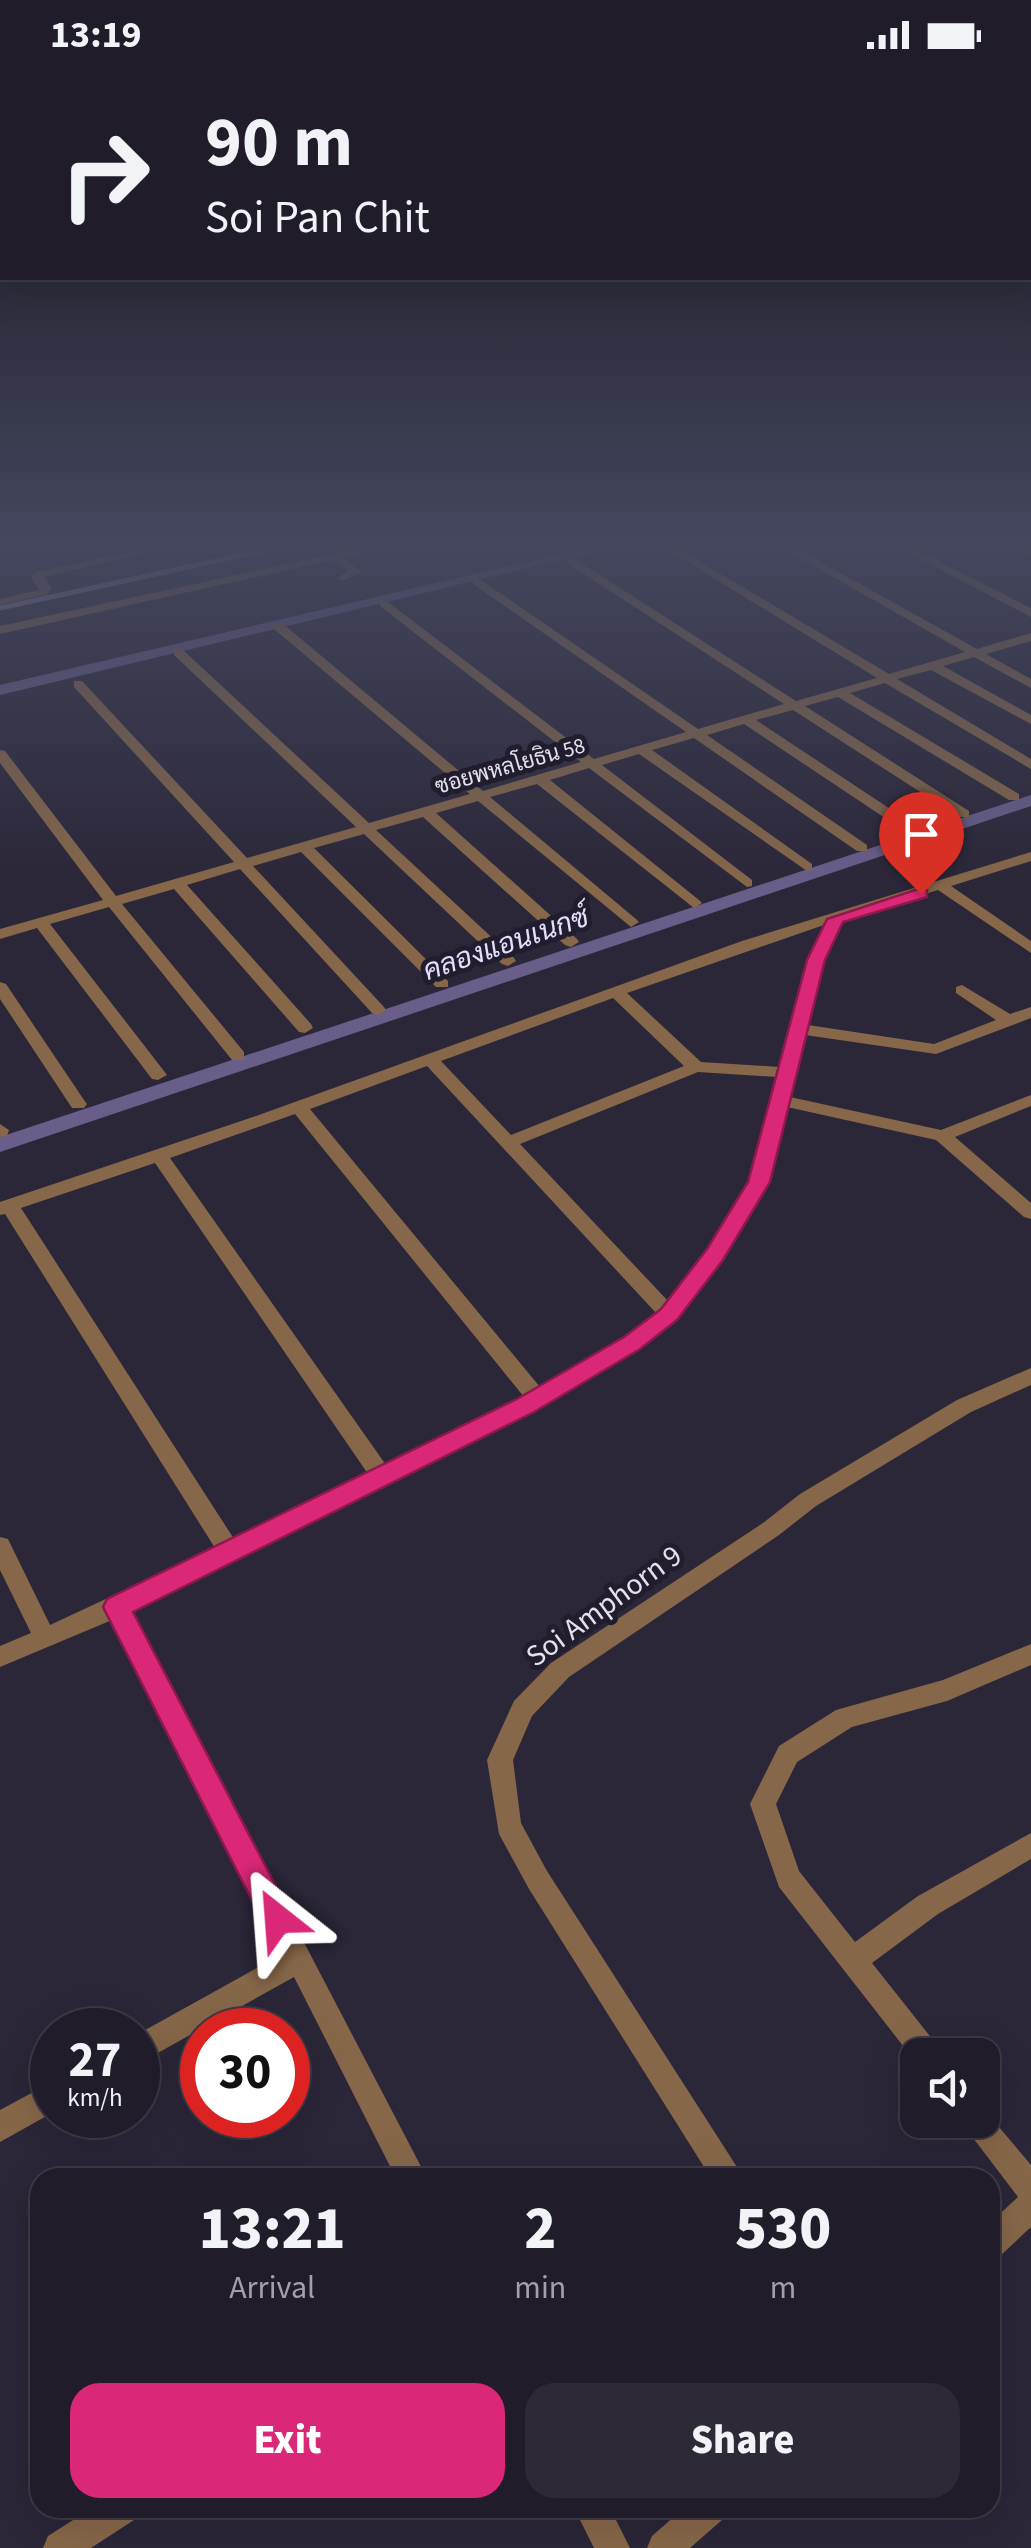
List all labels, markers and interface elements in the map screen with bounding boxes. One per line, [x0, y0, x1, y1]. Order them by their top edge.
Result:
text: 13:19 [50, 8, 142, 62]
text: 90 m [205, 93, 353, 193]
icon: right [40, 110, 170, 240]
text: Soi Pan Chit [205, 186, 430, 250]
street label: ซอยพหลโยธิน 58 [431, 729, 589, 803]
pin [879, 792, 964, 895]
icon: arrive [894, 807, 949, 862]
water label: คลองแอนเนกซ์ [418, 896, 598, 991]
street label: Soi Amphorn 9 [517, 1535, 691, 1677]
position arrow [226, 1867, 330, 1971]
speed limit sign: 30 [180, 2008, 310, 2138]
text: 27 [69, 2025, 121, 2096]
map controls [900, 2038, 1000, 2138]
button: sound [900, 2038, 1000, 2138]
text: km/h [67, 2080, 123, 2116]
text: 13:21 [199, 2187, 346, 2272]
text: 2 [524, 2187, 556, 2272]
text: 530 [735, 2187, 831, 2272]
text: Arrival [229, 2265, 315, 2311]
text: min [514, 2265, 566, 2311]
text: m [770, 2265, 796, 2311]
button: Exit [70, 2383, 505, 2498]
button: Share [525, 2383, 960, 2498]

